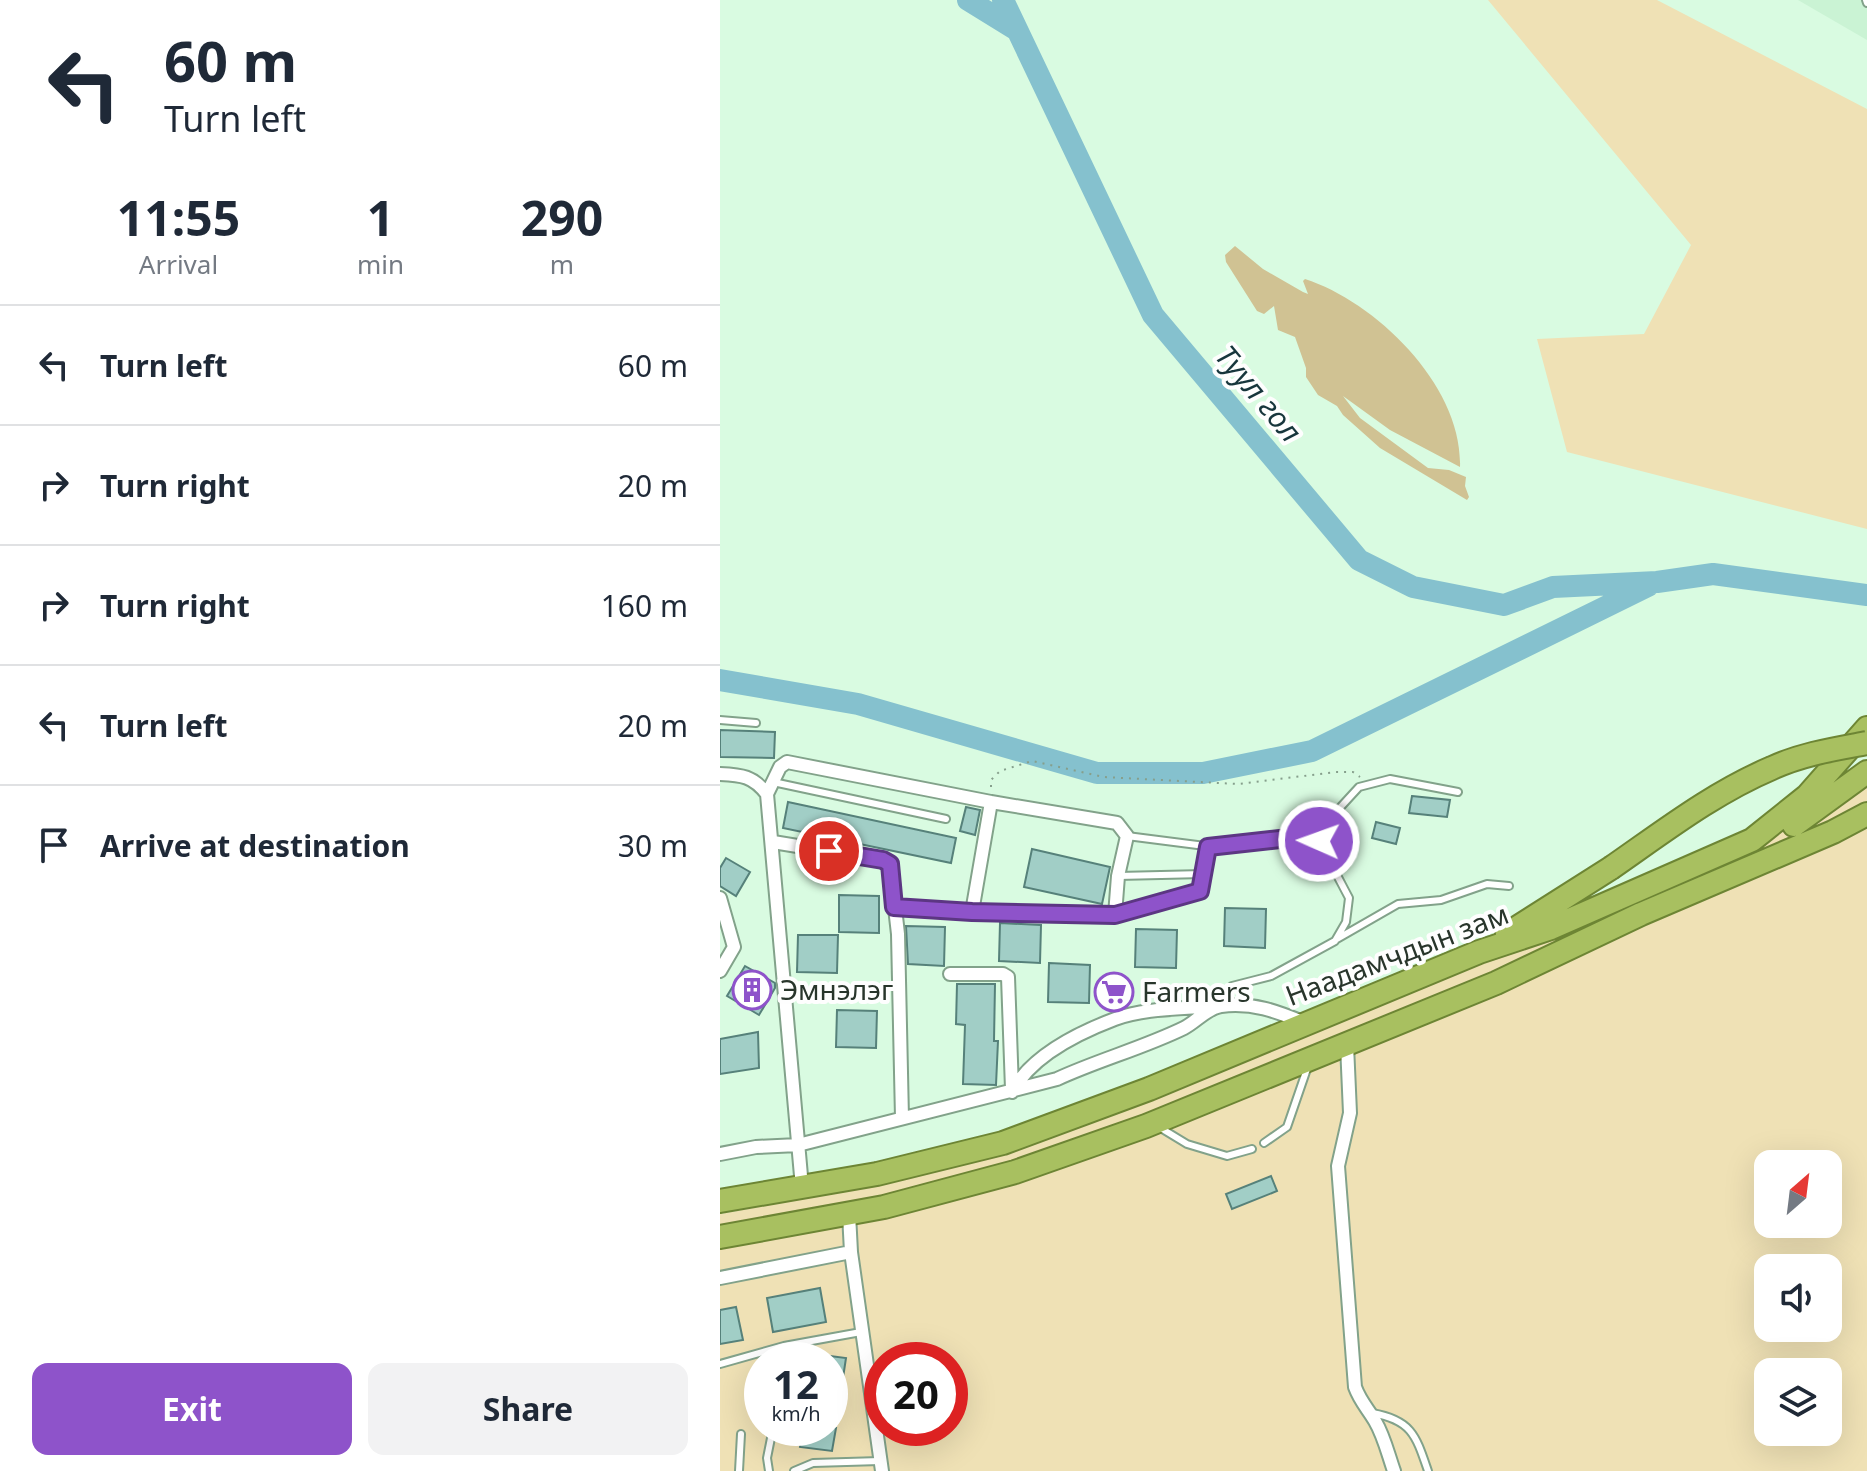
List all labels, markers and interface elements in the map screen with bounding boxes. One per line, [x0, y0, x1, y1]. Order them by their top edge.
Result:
text: 60 m [164, 22, 297, 98]
icon: left [32, 32, 136, 136]
text: Turn left [164, 94, 306, 143]
text: 11:55 [117, 185, 240, 250]
text: 1 [367, 185, 394, 250]
text: 290 [521, 185, 603, 250]
text: Arrival [139, 246, 218, 282]
text: min [357, 246, 404, 282]
text: m [550, 246, 574, 282]
water label: Туул гол [1207, 336, 1312, 450]
icon: left [32, 343, 76, 387]
text: Turn left [100, 345, 228, 386]
text: 60 m [618, 345, 688, 386]
icon: right [32, 463, 76, 507]
text: Turn right [100, 465, 250, 506]
text: 20 m [618, 465, 688, 506]
icon: right [32, 583, 76, 627]
text: Turn right [100, 585, 250, 626]
text: 160 m [601, 585, 688, 626]
icon: left [32, 703, 76, 747]
text: Turn left [100, 705, 228, 746]
text: 20 m [618, 705, 688, 746]
position arrow [1277, 799, 1361, 883]
pin [795, 817, 863, 885]
icon: arrive [32, 823, 76, 867]
text: Arrive at destination [100, 825, 410, 866]
text: 30 m [618, 825, 688, 866]
icon: arrive [807, 829, 851, 873]
street label: Наадамчдын зам [1280, 894, 1514, 1014]
building icon: Эмнэлэг [731, 969, 773, 1011]
place label: Эмнэлэг [780, 970, 893, 1008]
supermarket icon: Farmers [1093, 971, 1135, 1013]
place label: Farmers [1142, 972, 1251, 1010]
north arrow [1754, 1150, 1842, 1238]
map controls [1754, 1150, 1842, 1446]
button: sound [1754, 1254, 1842, 1342]
speed limit sign: 20 [864, 1342, 968, 1446]
text: 12 [773, 1356, 819, 1411]
button: layers [1754, 1358, 1842, 1446]
button: Exit [32, 1363, 352, 1455]
button: Share [368, 1363, 688, 1455]
text: km/h [771, 1400, 821, 1427]

